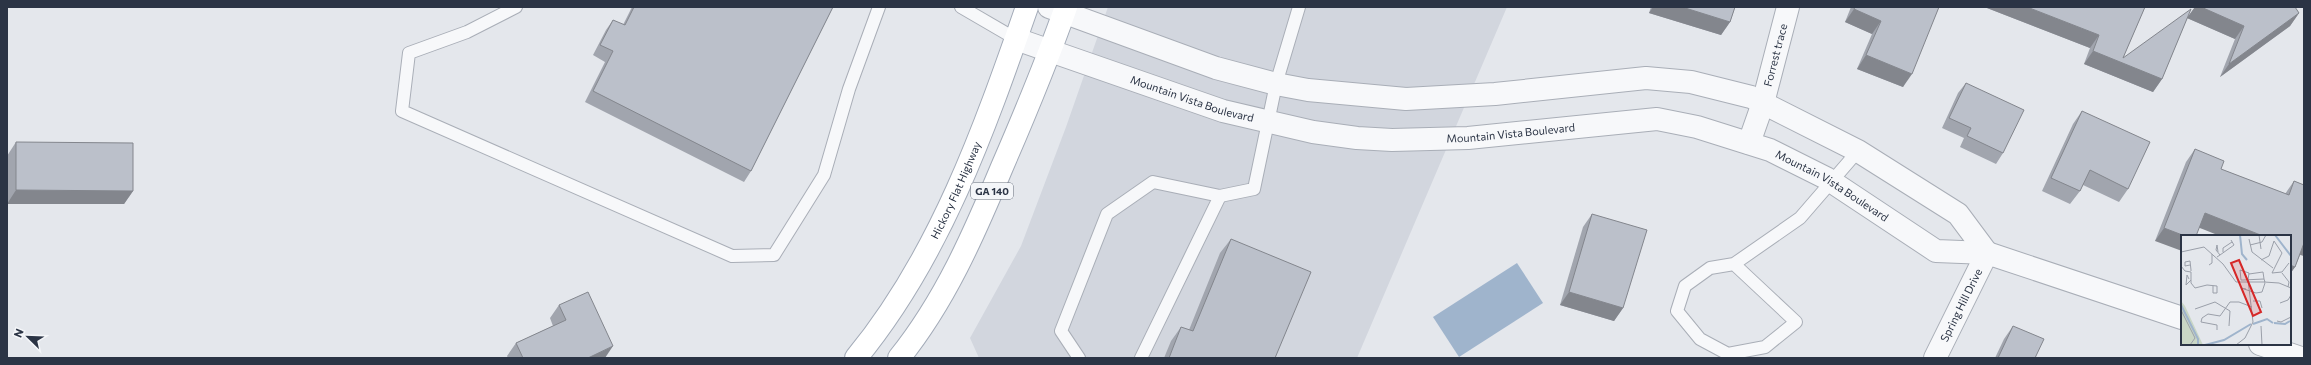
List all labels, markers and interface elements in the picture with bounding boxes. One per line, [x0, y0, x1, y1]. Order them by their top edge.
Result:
street label: Forrest trace [1761, 22, 1789, 88]
street label: Mountain Vista Boulevard [1129, 72, 1255, 124]
street label: Mountain Vista Boulevard [1446, 120, 1576, 145]
street label: Hickory Flat Highway [928, 139, 983, 241]
street label: Mountain Vista Boulevard [1774, 147, 1891, 224]
road number: GA 140 [971, 183, 1013, 199]
inset map [2181, 235, 2291, 345]
street label: Spring Hill Drive [1937, 266, 1984, 344]
north arrow [8, 317, 48, 357]
text: N [11, 327, 26, 339]

